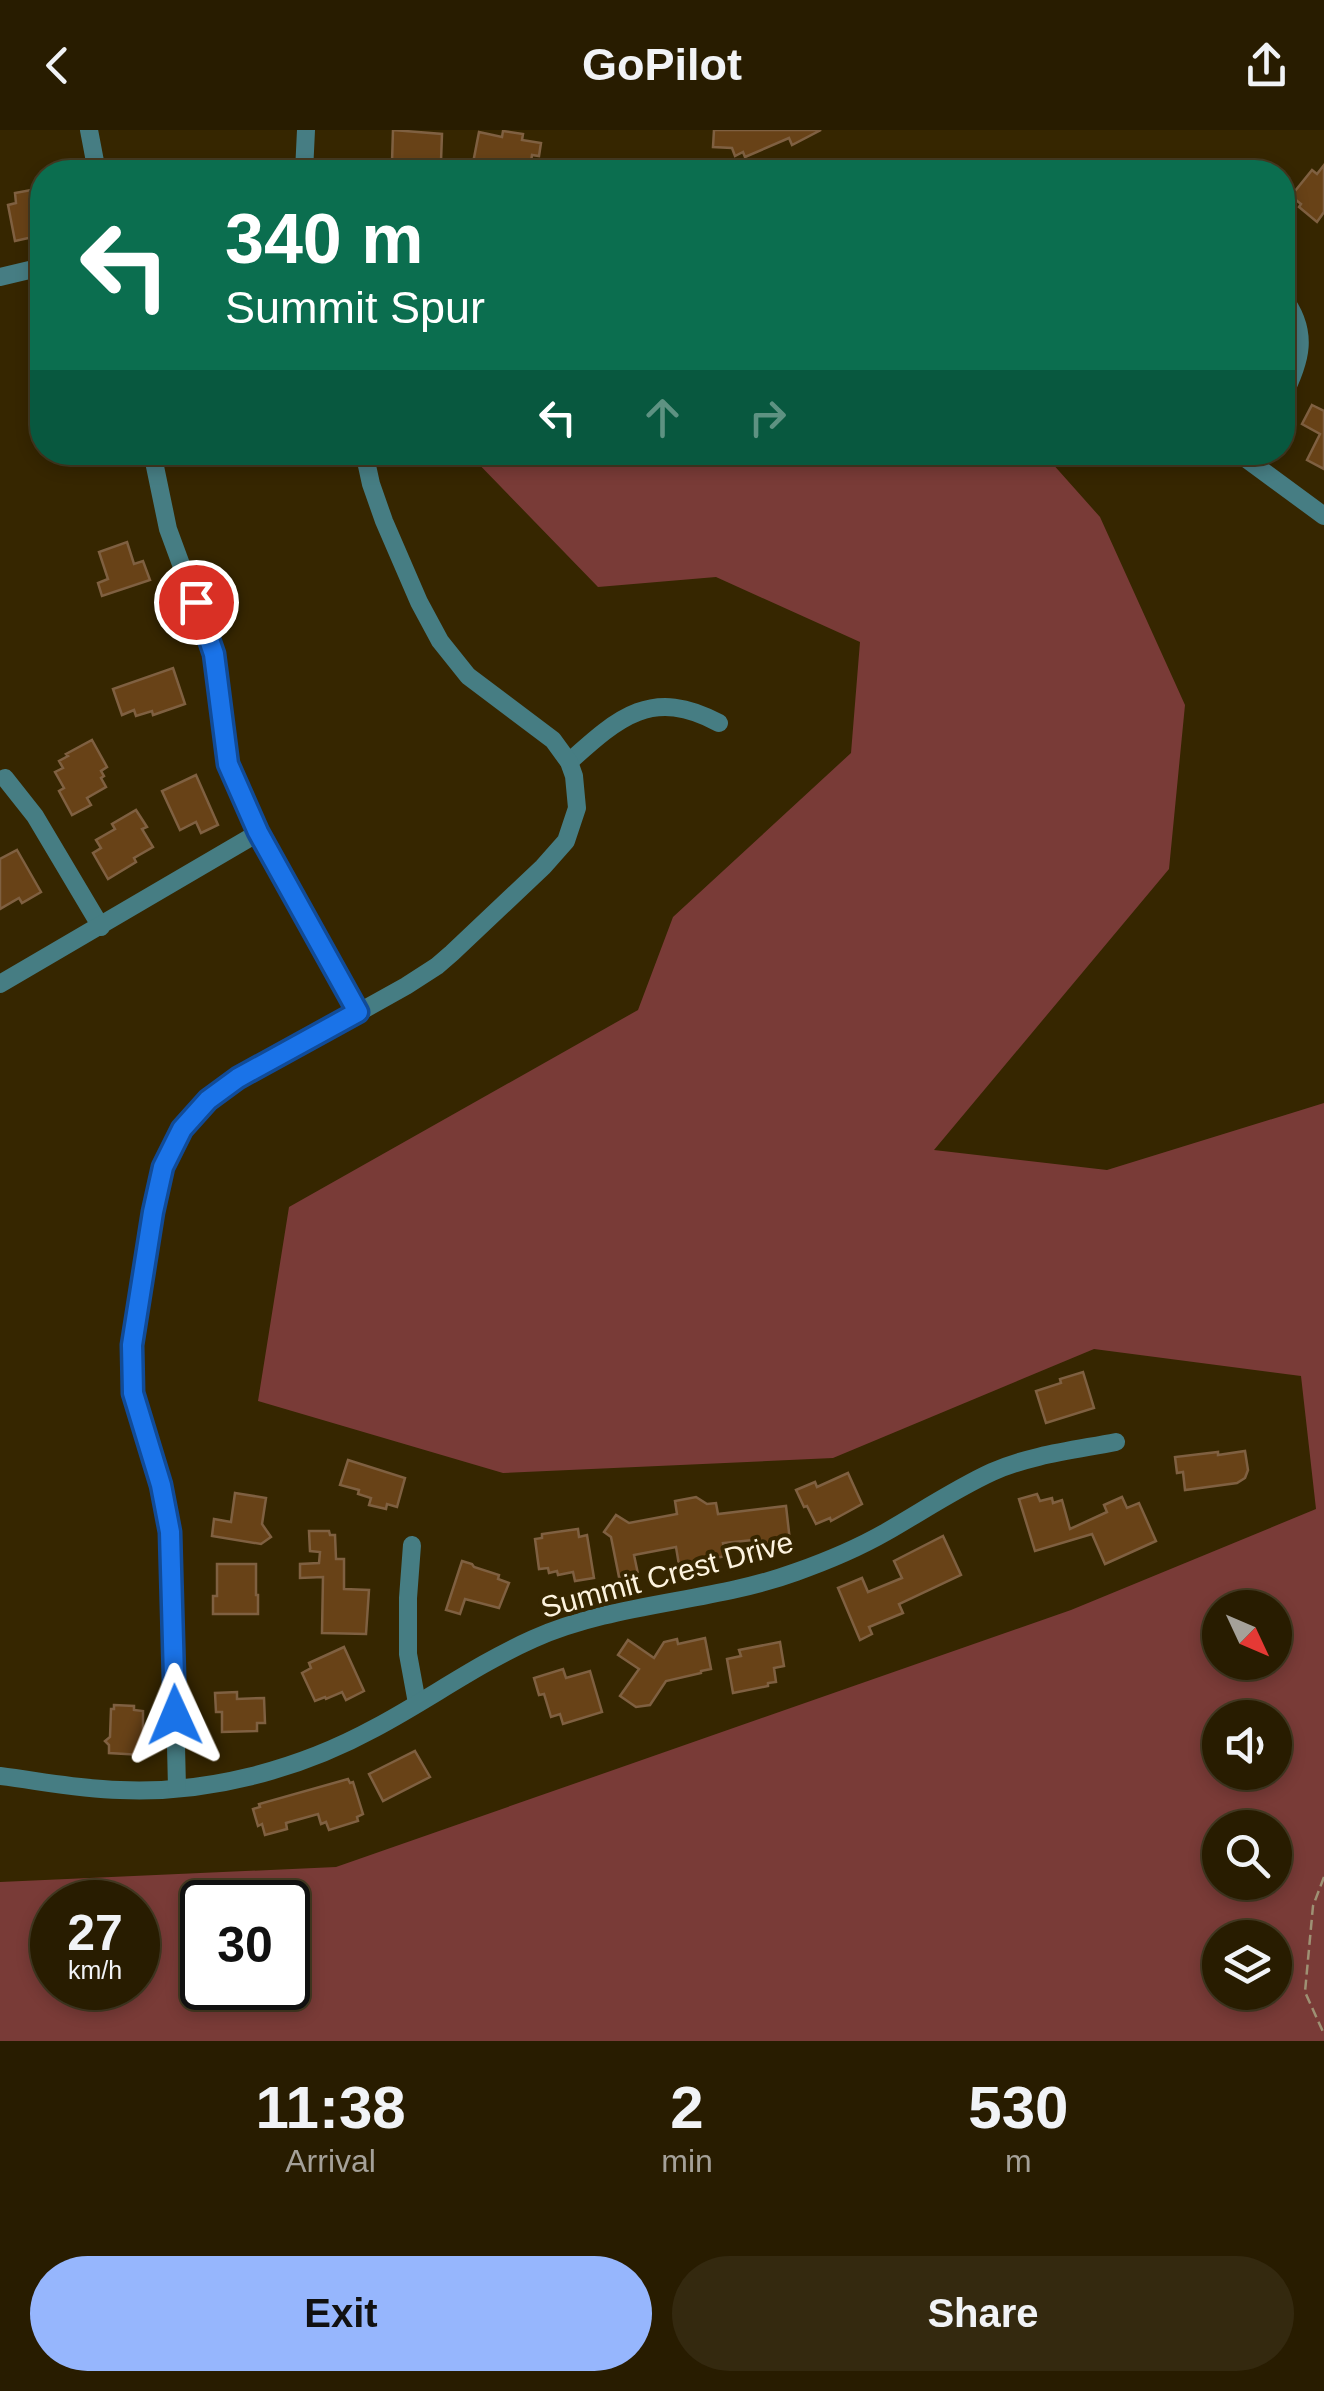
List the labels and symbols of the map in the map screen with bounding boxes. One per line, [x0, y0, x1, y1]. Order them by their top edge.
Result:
pin [154, 560, 239, 645]
street label: Summit Crest Drive [537, 1525, 797, 1624]
north arrow [1202, 1590, 1292, 1680]
position arrow [123, 1663, 227, 1767]
speed limit sign: 30 [180, 1880, 310, 2010]

